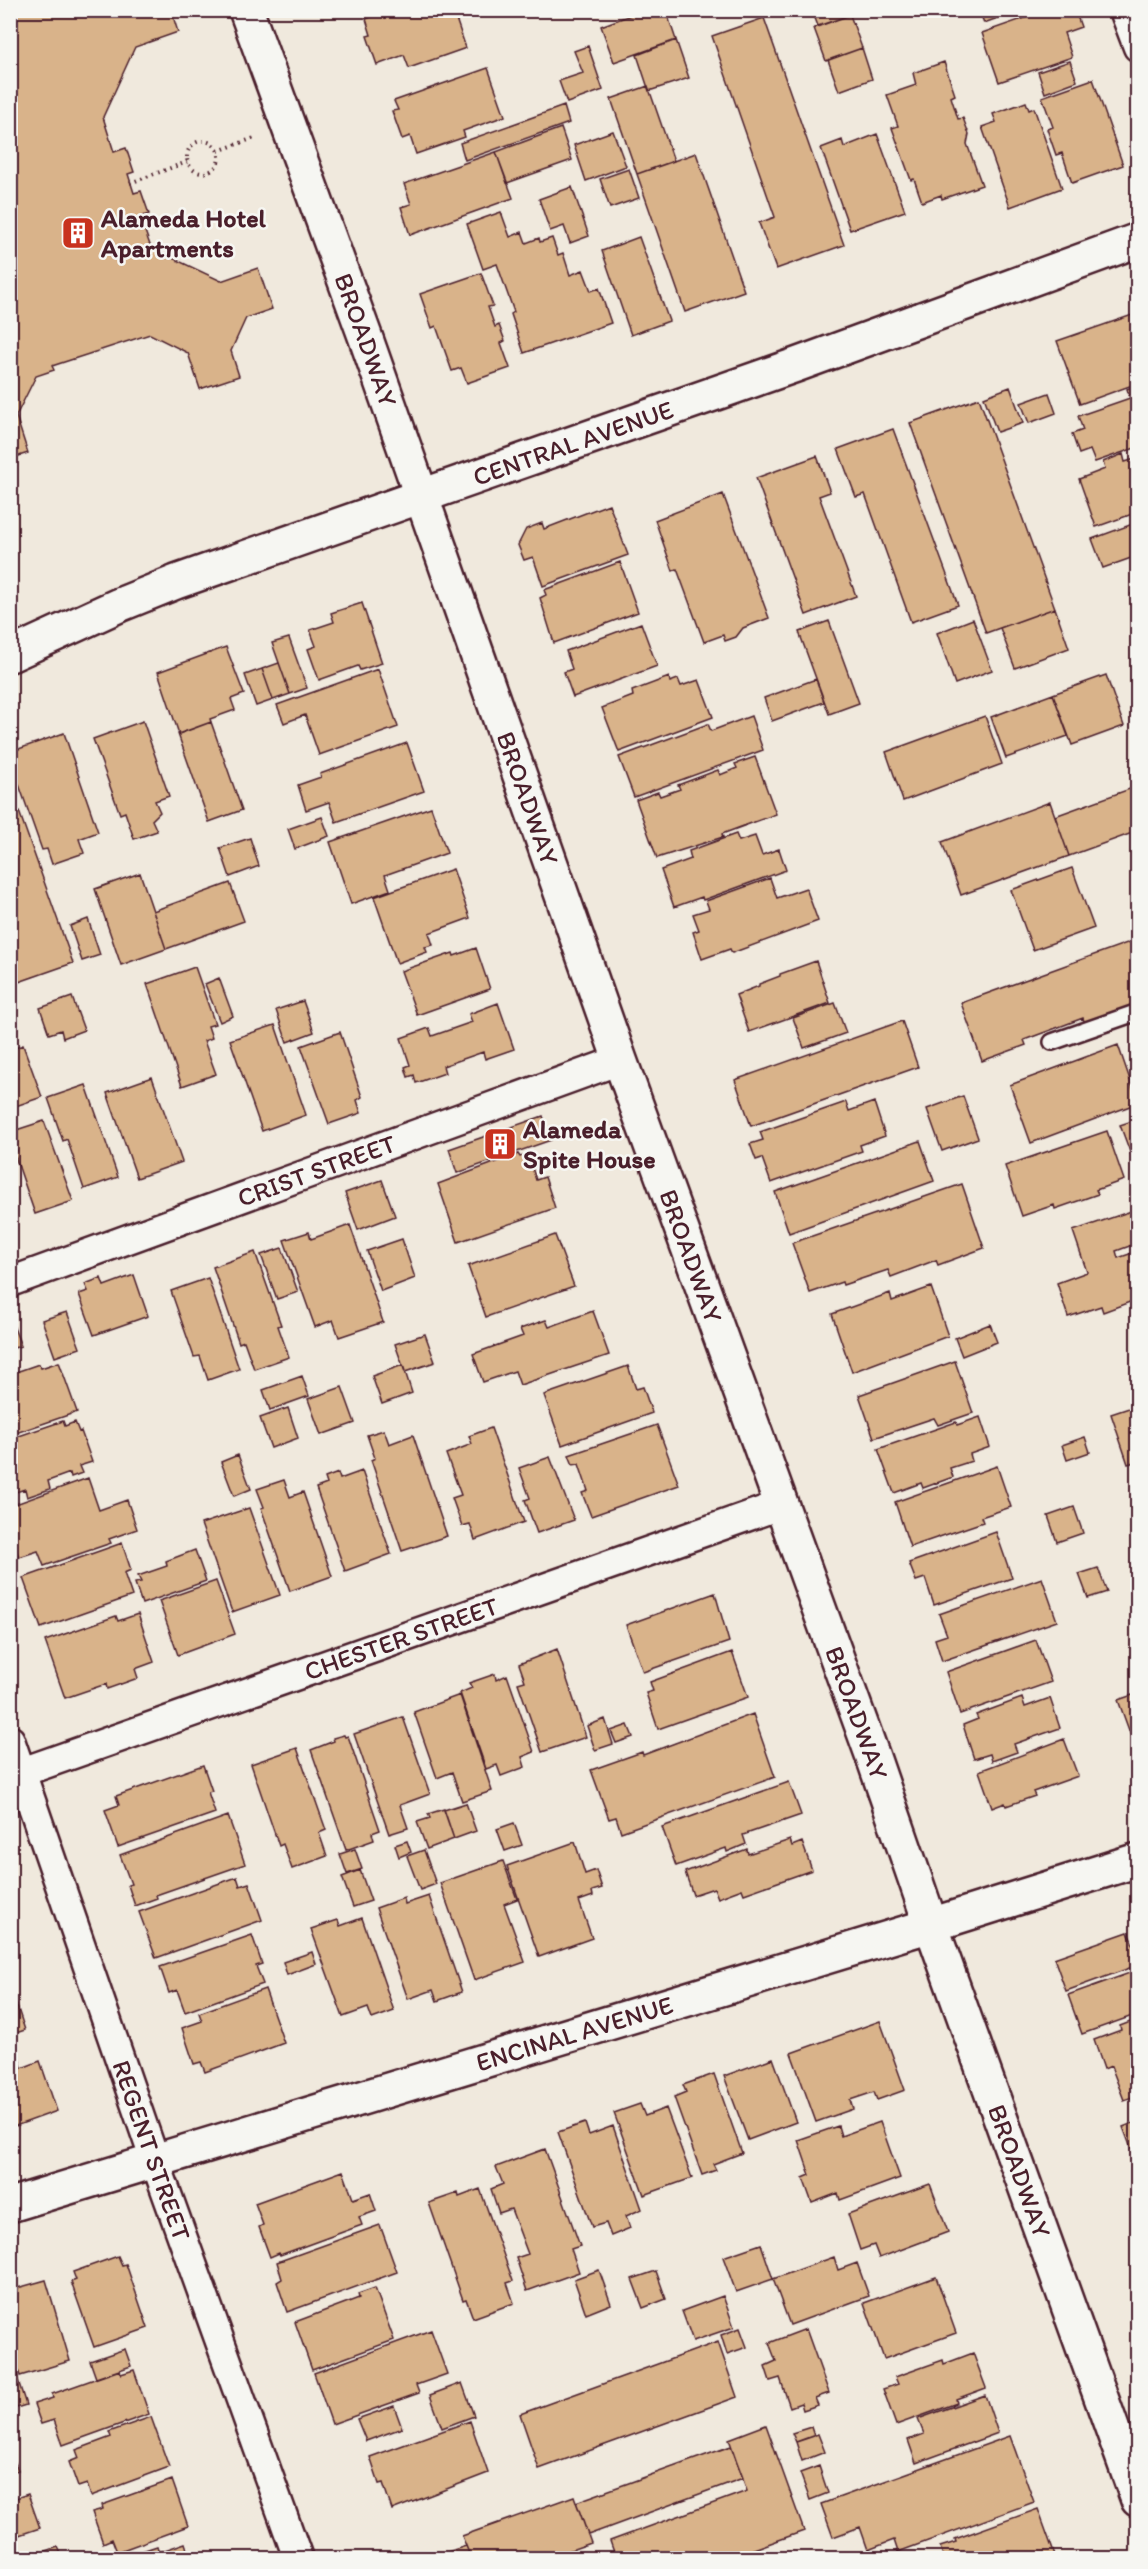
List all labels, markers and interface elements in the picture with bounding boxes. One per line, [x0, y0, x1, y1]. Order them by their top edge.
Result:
place label: Alameda Hotel Apartments [100, 202, 267, 264]
building icon: Alameda Hotel Apartments [60, 215, 96, 251]
street label: BROADWAY [327, 269, 405, 411]
street label: CENTRAL AVENUE [469, 393, 677, 493]
street label: BROADWAY [490, 727, 566, 869]
place label: Alameda Spite House [522, 1113, 656, 1175]
building icon: Alameda Spite House [482, 1126, 518, 1162]
street label: CRIST STREET [233, 1127, 400, 1214]
street label: BROADWAY [652, 1185, 730, 1327]
street label: CHESTER STREET [300, 1589, 503, 1687]
street label: BROADWAY [818, 1642, 896, 1784]
street label: ENCINAL AVENUE [472, 1988, 677, 2078]
street label: REGENT STREET [105, 2056, 198, 2245]
street label: BROADWAY [981, 2100, 1058, 2242]

